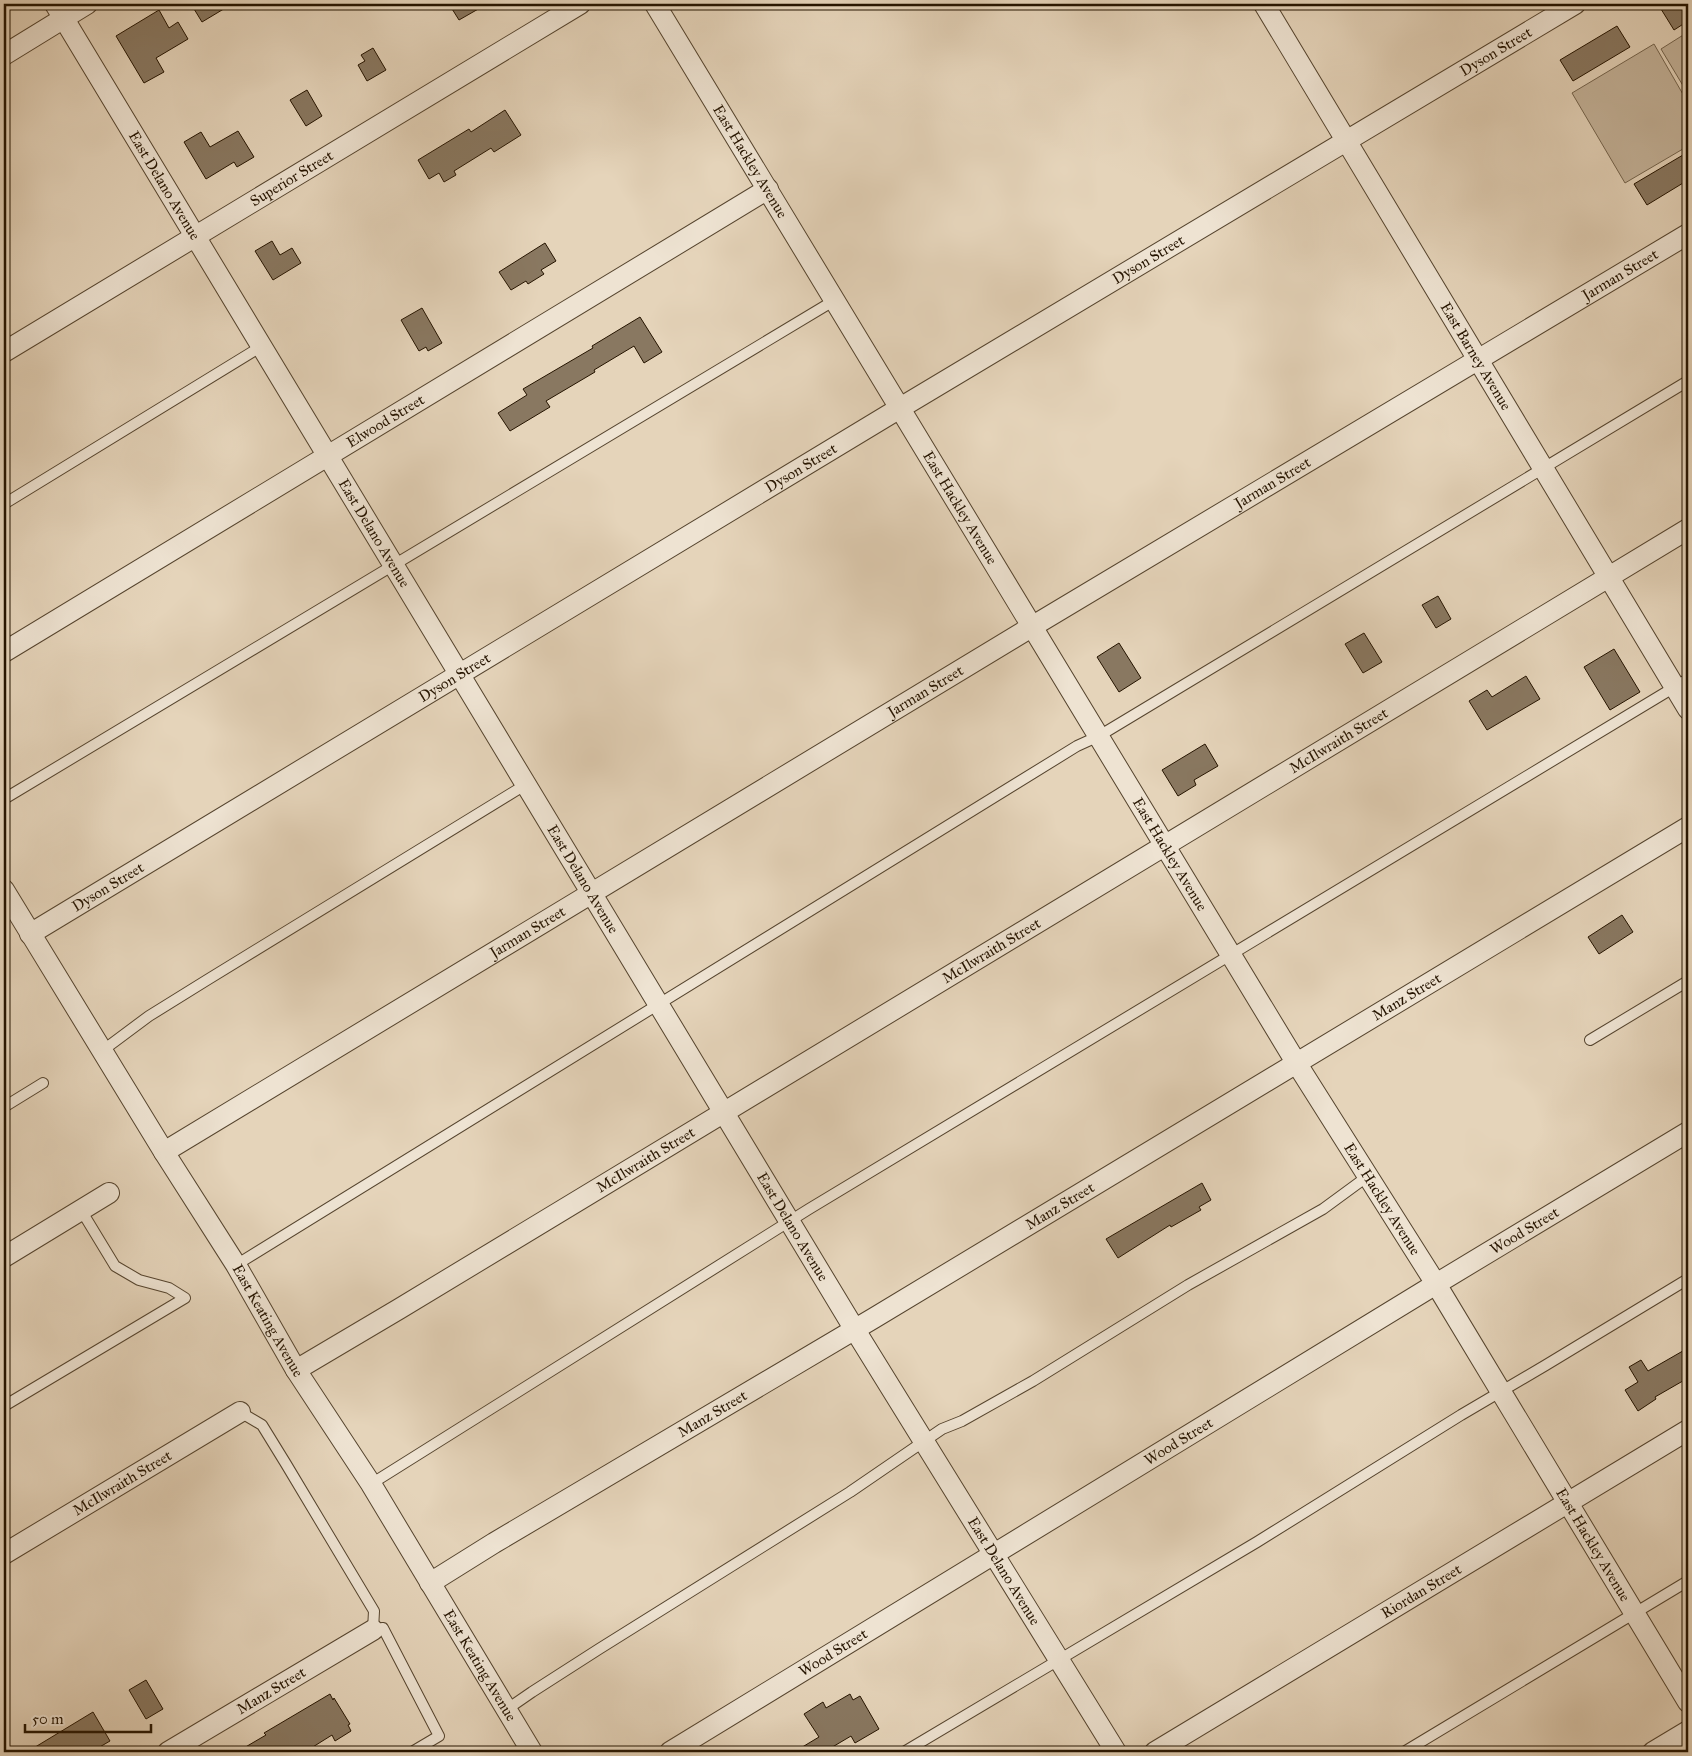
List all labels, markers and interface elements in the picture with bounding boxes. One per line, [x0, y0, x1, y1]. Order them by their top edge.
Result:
street label: Dyson Street [1457, 23, 1536, 80]
street label: East Hackley Avenue [709, 101, 792, 221]
street label: East Delano Avenue [125, 128, 204, 243]
street label: Superior Street [247, 146, 337, 210]
street label: Dyson Street [1109, 231, 1188, 288]
street label: Jarman Street [1577, 245, 1662, 306]
street label: East Barney Avenue [1437, 299, 1515, 413]
street label: Elwood Street [343, 390, 428, 451]
street label: Dyson Street [762, 439, 841, 496]
street label: East Hackley Avenue [919, 448, 1001, 568]
street label: Jarman Street [1230, 453, 1314, 514]
street label: East Delano Avenue [335, 476, 414, 591]
street label: Dyson Street [415, 648, 494, 706]
street label: Jarman Street [883, 661, 967, 723]
street label: McIlwraith Street [1286, 703, 1392, 777]
street label: East Hackley Avenue [1129, 794, 1211, 914]
street label: East Delano Avenue [543, 821, 623, 937]
street label: Dyson Street [69, 858, 148, 915]
street label: Jarman Street [485, 902, 569, 964]
street label: McIlwraith Street [939, 914, 1044, 987]
street label: Manz Street [1369, 969, 1445, 1024]
street label: McIlwraith Street [593, 1123, 699, 1196]
street label: East Hackley Avenue [1340, 1140, 1424, 1258]
street label: East Delano Avenue [753, 1169, 832, 1284]
street label: Manz Street [1022, 1178, 1098, 1234]
street label: Wood Street [1487, 1203, 1563, 1258]
street label: East Keating Avenue [228, 1261, 307, 1380]
street label: Manz Street [674, 1386, 751, 1441]
street label: Wood Street [1141, 1413, 1217, 1469]
street label: McIlwraith Street [70, 1446, 175, 1519]
street label: East Hackley Avenue [1552, 1485, 1634, 1605]
street label: East Delano Avenue [964, 1514, 1044, 1628]
street label: Riordan Street [1378, 1560, 1465, 1622]
street label: East Keating Avenue [440, 1606, 520, 1725]
street label: Wood Street [795, 1624, 871, 1680]
street label: Manz Street [233, 1663, 310, 1718]
scale bar [25, 1701, 151, 1733]
text: 50 m [32, 1710, 64, 1728]

